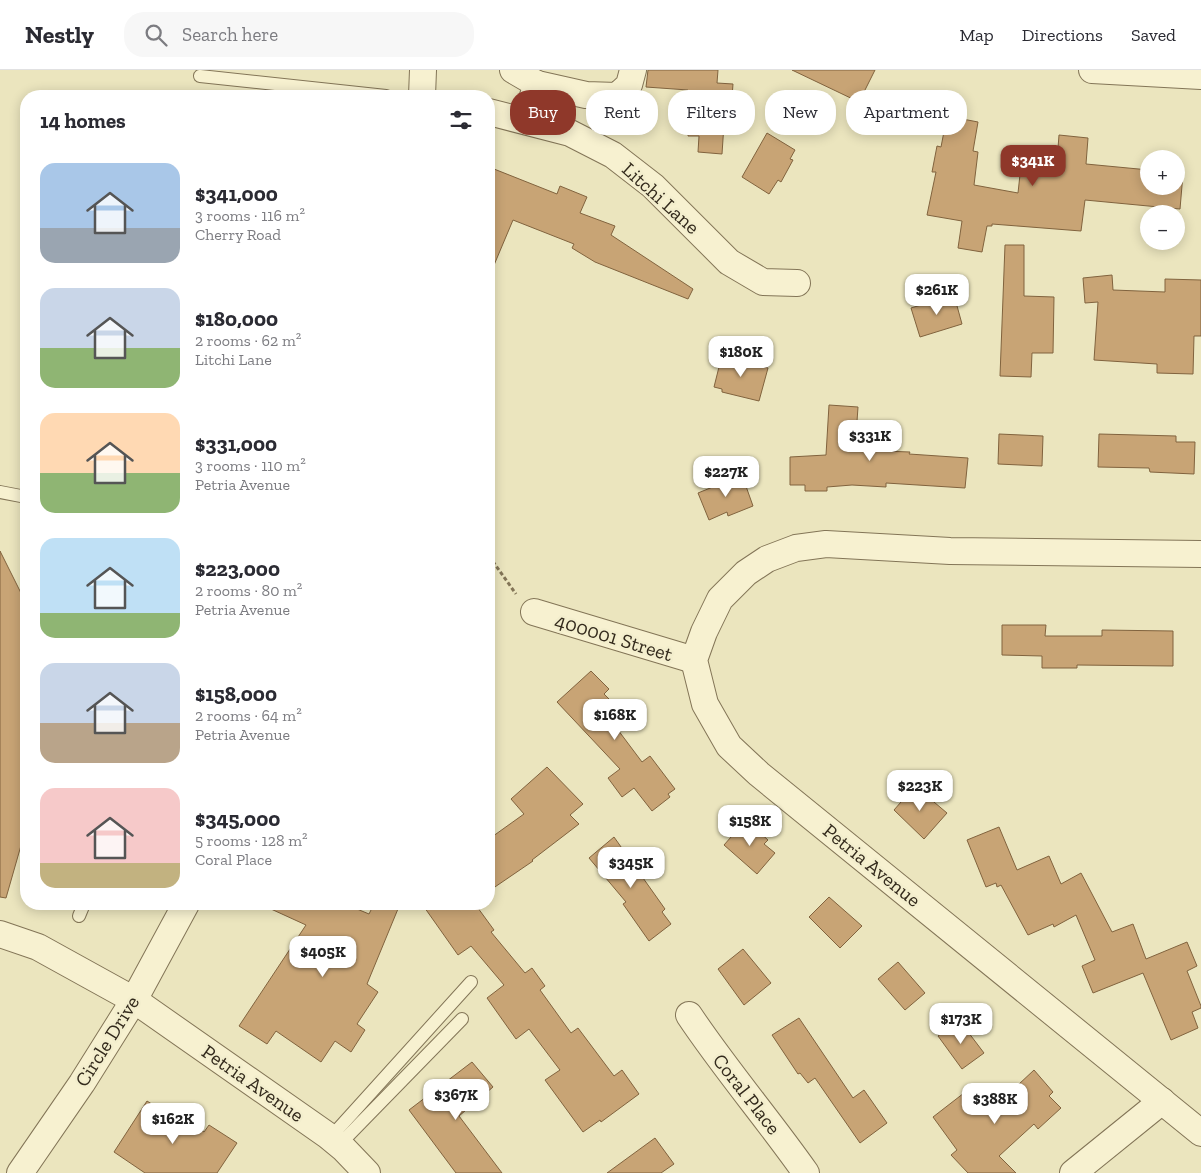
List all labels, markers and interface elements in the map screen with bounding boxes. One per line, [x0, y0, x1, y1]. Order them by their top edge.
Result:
search box [124, 12, 474, 57]
text: Nestly [25, 20, 94, 49]
icon: search [142, 21, 170, 49]
text: Search here [182, 23, 278, 46]
text: Map [959, 24, 994, 46]
text: Directions [1022, 24, 1103, 46]
text: Saved [1131, 24, 1176, 46]
chip: Buy [510, 90, 576, 135]
chip: Rent [586, 90, 658, 135]
chip: Filters [668, 90, 755, 135]
chip: New [765, 90, 836, 135]
chip: Apartment [846, 90, 967, 135]
icon: filters [447, 106, 475, 134]
text: 14 homes [40, 108, 126, 133]
pin: $341K [998, 144, 1068, 187]
map controls [1140, 150, 1185, 250]
button: + [1140, 150, 1185, 195]
text: $341K [1012, 151, 1054, 170]
street label: Litchi Lane [617, 157, 705, 239]
text: $341,000 [195, 181, 278, 206]
icon: home [80, 183, 140, 243]
button: − [1140, 205, 1185, 250]
text: 3 rooms · 116 m² [195, 206, 305, 225]
text: Cherry Road [195, 225, 281, 244]
pin: $261K [902, 274, 972, 316]
text: $261K [916, 280, 958, 299]
text: $180,000 [195, 306, 278, 331]
icon: home [80, 308, 140, 368]
text: 2 rooms · 62 m² [195, 331, 301, 350]
pin: $180K [706, 336, 776, 378]
text: $180K [720, 342, 762, 361]
text: Litchi Lane [195, 350, 272, 369]
pin: $331K [835, 420, 905, 462]
text: $331K [849, 426, 891, 445]
text: $331,000 [195, 431, 277, 456]
icon: home [80, 433, 140, 493]
text: 3 rooms · 110 m² [195, 456, 306, 475]
pin: $227K [691, 456, 761, 498]
text: $227K [704, 462, 748, 481]
text: Petria Avenue [195, 475, 290, 494]
text: $223,000 [195, 556, 280, 581]
icon: home [80, 558, 140, 618]
text: 2 rooms · 80 m² [195, 581, 302, 600]
text: Petria Avenue [195, 600, 290, 619]
street label: 400001 Street [552, 608, 676, 666]
text: $158,000 [195, 681, 277, 706]
icon: home [80, 683, 140, 743]
pin: $168K [580, 698, 650, 741]
text: $168K [594, 705, 636, 724]
text: 2 rooms · 64 m² [195, 706, 302, 725]
text: Petria Avenue [195, 725, 290, 744]
pin: $223K [885, 770, 955, 812]
text: $223K [898, 776, 942, 795]
pin: $158K [715, 804, 785, 847]
text: $345,000 [195, 806, 280, 831]
icon: home [80, 808, 140, 868]
text: $158K [729, 811, 771, 830]
street label: Petria Avenue [818, 818, 926, 912]
text: 5 rooms · 128 m² [195, 831, 308, 850]
pin: $345K [596, 846, 666, 889]
text: Coral Place [195, 850, 272, 869]
text: $345K [609, 853, 653, 872]
pin: $405K [288, 936, 358, 978]
text: $405K [300, 942, 346, 961]
street label: Circle Drive [70, 991, 144, 1091]
pin: $173K [926, 1002, 996, 1045]
text: $173K [940, 1009, 982, 1028]
street label: Petria Avenue [197, 1039, 309, 1127]
street label: Coral Place [708, 1049, 786, 1139]
pin: $367K [421, 1078, 491, 1121]
pin: $388K [960, 1082, 1030, 1125]
text: $367K [434, 1085, 478, 1104]
text: $388K [973, 1089, 1017, 1108]
pin: $162K [138, 1102, 208, 1145]
text: $162K [152, 1109, 194, 1128]

